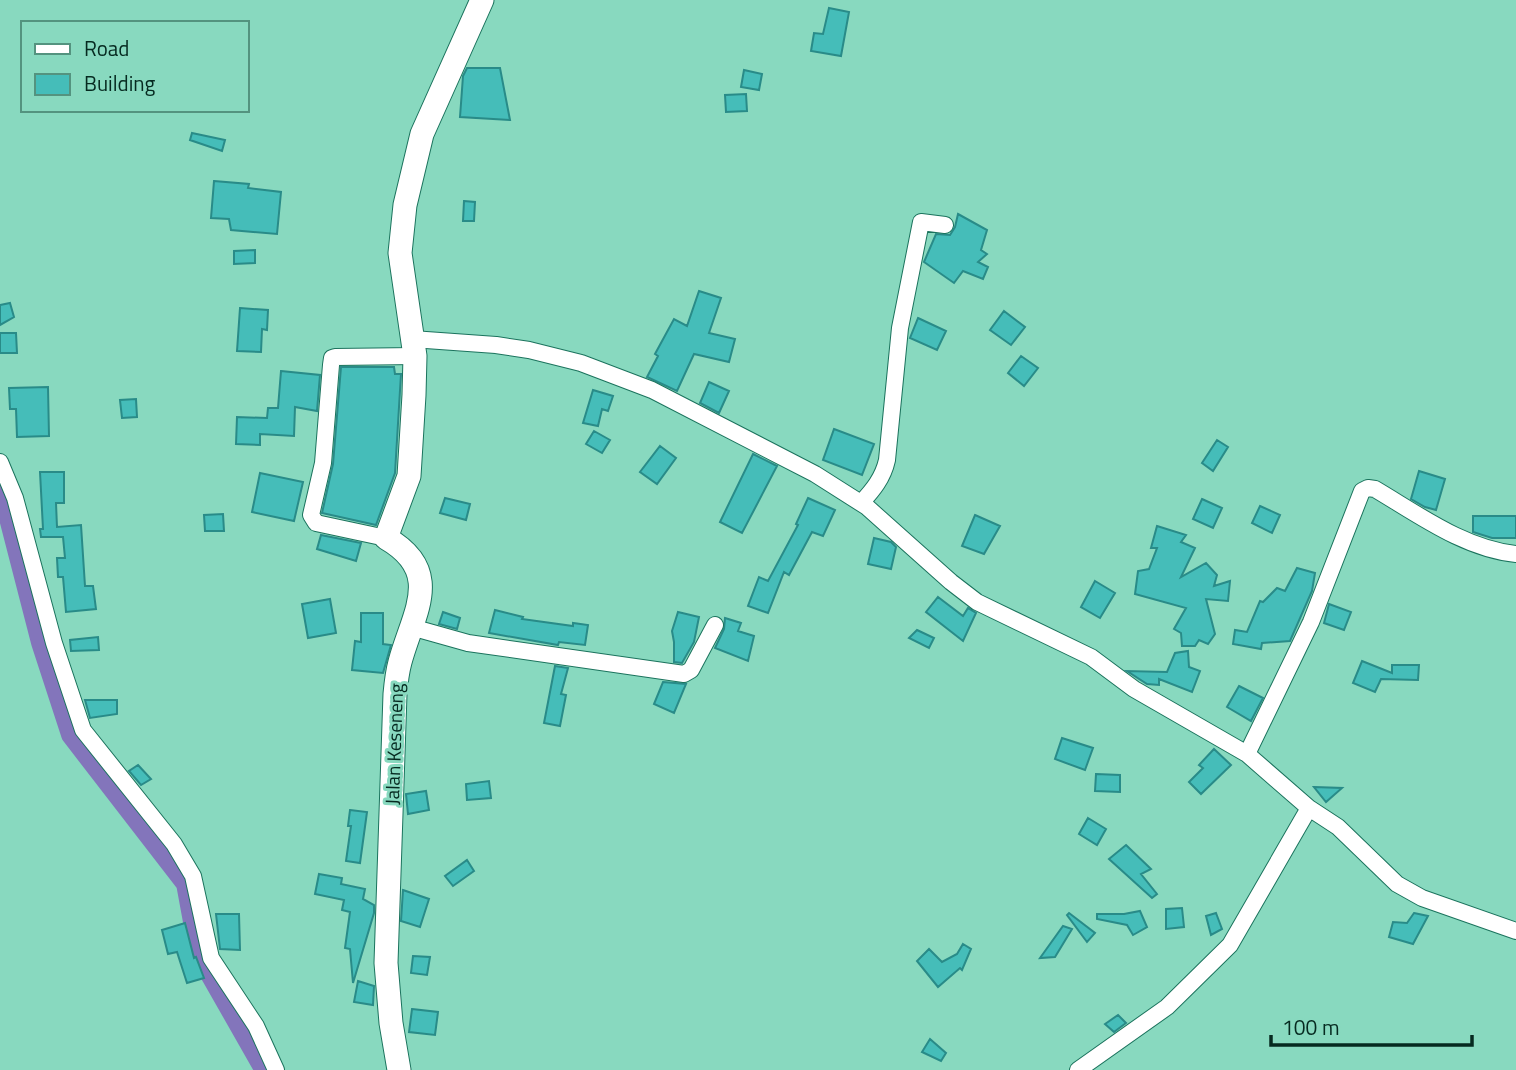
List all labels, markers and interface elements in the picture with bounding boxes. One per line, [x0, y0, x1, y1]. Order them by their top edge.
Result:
legend [21, 21, 248, 112]
text: Road [84, 32, 129, 64]
text: Building [84, 67, 156, 99]
street label: Jalan Keseneng [377, 682, 410, 805]
scale bar [1271, 1004, 1472, 1048]
text: 100 m [1282, 1011, 1339, 1043]

